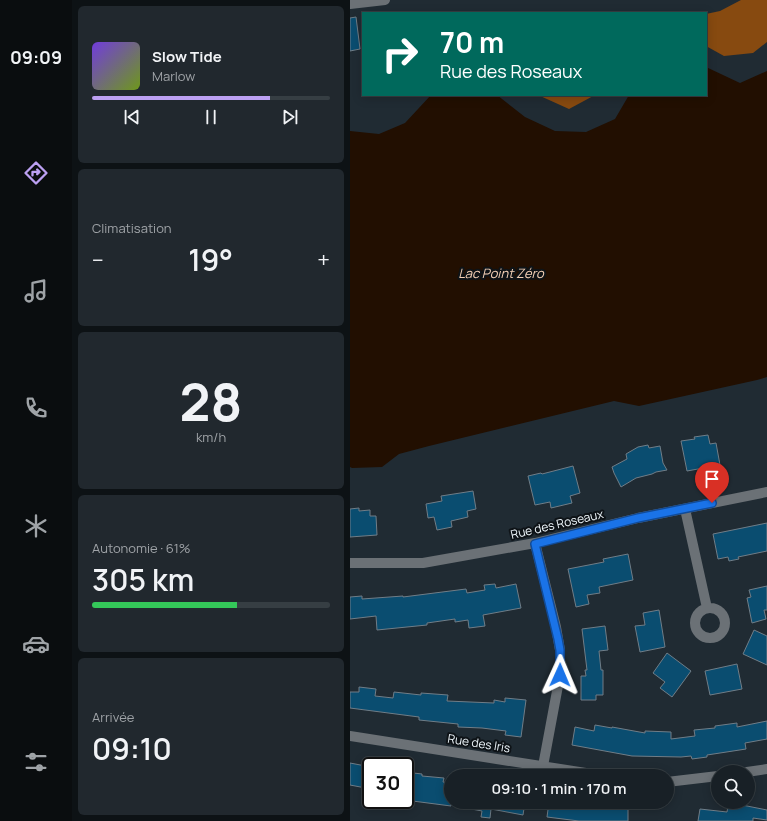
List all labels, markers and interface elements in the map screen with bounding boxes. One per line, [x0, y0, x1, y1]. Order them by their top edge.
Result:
text: 70 m [440, 23, 504, 61]
icon: right [374, 28, 426, 80]
text: 09:09 [10, 45, 62, 69]
text: Slow Tide [152, 46, 222, 67]
text: Rue des Roseaux [440, 59, 582, 83]
text: Marlow [152, 67, 195, 85]
icon: previous [121, 106, 143, 128]
icon: pause [200, 106, 222, 128]
icon: next [279, 106, 301, 128]
icon: directions [22, 159, 50, 187]
text: Climatisation [92, 219, 172, 237]
text: 19° [188, 239, 233, 280]
text: − [92, 245, 104, 275]
text: + [317, 245, 330, 275]
water label: Lac Point Zéro [458, 264, 545, 282]
icon: music [22, 277, 50, 305]
text: 28 [180, 366, 242, 437]
icon: phone [22, 394, 50, 422]
text: km/h [196, 428, 226, 446]
pin [695, 462, 729, 503]
icon: arrive [701, 468, 723, 490]
street label: Rue des Roseaux [509, 505, 606, 543]
icon: climate [22, 512, 50, 540]
text: Autonomie · 61% [92, 539, 190, 557]
text: 305 km [92, 559, 194, 600]
icon: car [22, 630, 50, 658]
position arrow [539, 654, 581, 696]
text: Arrivée [92, 708, 134, 726]
text: 09:10 [92, 728, 172, 769]
street label: Rue des Iris [446, 730, 512, 756]
icon: filters [22, 748, 50, 776]
speed limit sign: 30 [362, 757, 414, 809]
map controls [711, 765, 755, 809]
button: search [711, 765, 755, 809]
text: 09:10 · 1 min · 170 m [491, 778, 627, 799]

